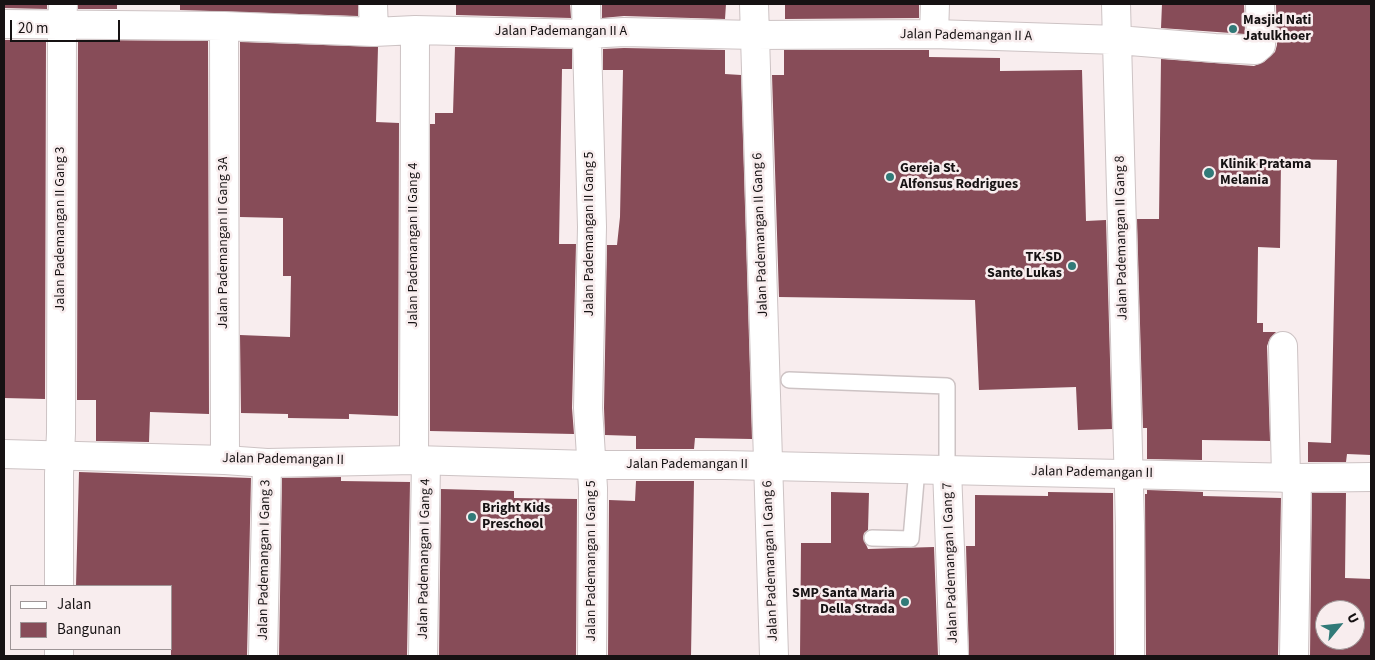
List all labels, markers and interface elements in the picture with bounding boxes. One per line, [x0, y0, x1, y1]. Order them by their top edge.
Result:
scale bar [12, 10, 122, 42]
place label: Masjid Nati Jatulkhoer [1243, 13, 1311, 46]
text: 20 m [18, 18, 48, 39]
marker: Masjid Nati Jatulkhoer [1227, 23, 1239, 35]
street label: Jalan Pademangan II A [495, 24, 627, 40]
street label: Jalan Pademangan II A [900, 26, 1032, 46]
street label: Jalan Pademangan II Gang 3 [53, 147, 69, 311]
street label: Jalan Pademangan II Gang 5 [582, 152, 598, 316]
street label: Jalan Pademangan II Gang 6 [750, 152, 772, 318]
street label: Jalan Pademangan II Gang 8 [1112, 155, 1132, 321]
street label: Jalan Pademangan II Gang 3A [216, 157, 232, 329]
place label: Klinik Pratama Melania [1220, 157, 1311, 190]
place label: Gereja St. Alfonsus Rodrigues [900, 161, 1018, 193]
street label: Jalan Pademangan II Gang 4 [406, 163, 422, 327]
marker: Klinik Pratama Melania [1202, 166, 1216, 180]
marker: Gereja St. Alfonsus Rodrigues [884, 171, 896, 183]
place label: TK-SD Santo Lukas [987, 250, 1062, 282]
marker: TK-SD Santo Lukas [1066, 260, 1078, 272]
street label: Jalan Pademangan II [222, 451, 344, 469]
street label: Jalan Pademangan II [626, 457, 748, 473]
street label: Jalan Pademangan II [1031, 464, 1153, 482]
street label: Jalan Pademangan I Gang 4 [415, 478, 435, 640]
street label: Jalan Pademangan I Gang 3 [255, 479, 275, 641]
street label: Jalan Pademangan I Gang 5 [584, 480, 600, 642]
street label: Jalan Pademangan I Gang 6 [760, 480, 782, 642]
street label: Jalan Pademangan I Gang 7 [940, 482, 962, 644]
place label: Bright Kids Preschool [482, 501, 550, 534]
marker: Bright Kids Preschool [466, 511, 478, 523]
legend [10, 585, 172, 650]
place label: SMP Santa Maria Della Strada [792, 586, 895, 618]
text: Jalan [57, 594, 91, 615]
marker: SMP Santa Maria Della Strada [899, 596, 911, 608]
north arrow [1315, 600, 1365, 650]
text: U [1341, 610, 1363, 627]
text: Bangunan [57, 619, 121, 640]

